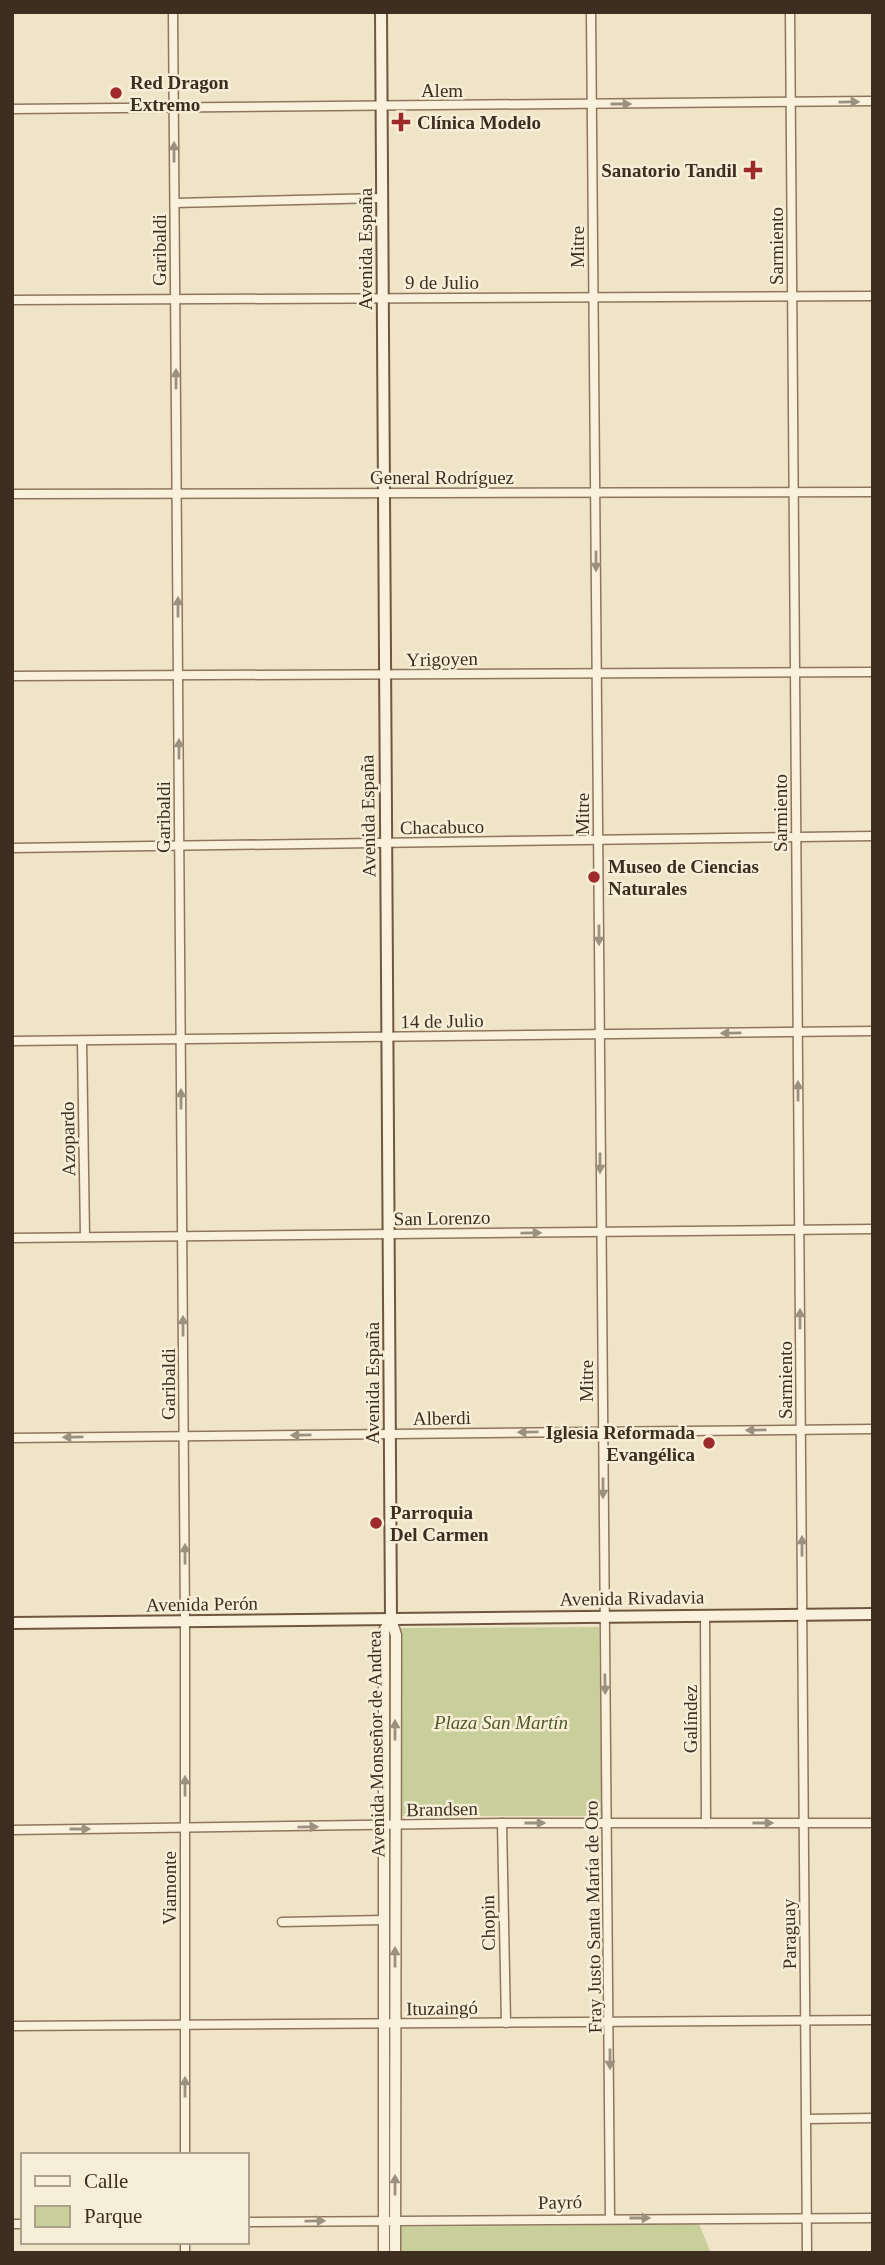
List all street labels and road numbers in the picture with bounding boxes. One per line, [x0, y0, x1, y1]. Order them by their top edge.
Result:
street label: Alem [421, 80, 463, 101]
street label: Avenida España [355, 187, 376, 310]
street label: Sarmiento [766, 207, 787, 285]
street label: Garibaldi [149, 214, 170, 286]
street label: Mitre [567, 226, 588, 268]
street label: 9 de Julio [405, 272, 479, 293]
street label: General Rodríguez [370, 467, 514, 488]
street label: Yrigoyen [406, 648, 479, 670]
street label: Avenida España [356, 754, 380, 877]
street label: Sarmiento [770, 774, 791, 852]
street label: Garibaldi [153, 781, 174, 853]
street label: Mitre [572, 793, 593, 835]
street label: Chacabuco [400, 816, 484, 838]
street label: 14 de Julio [400, 1010, 484, 1032]
street label: Azopardo [57, 1101, 79, 1177]
street label: San Lorenzo [394, 1207, 490, 1229]
street label: Avenida España [362, 1321, 383, 1444]
street label: Sarmiento [775, 1341, 796, 1419]
street label: Garibaldi [158, 1348, 179, 1420]
street label: Mitre [576, 1360, 597, 1402]
street label: Alberdi [413, 1407, 471, 1429]
street label: Avenida Rivadavia [559, 1586, 705, 1610]
street label: Avenida Perón [146, 1593, 259, 1615]
street label: Avenida Monseñor de Andrea [364, 1630, 388, 1858]
street label: Galíndez [680, 1685, 701, 1753]
street label: Brandsen [406, 1798, 479, 1820]
street label: Fray Justo Santa María de Oro [580, 1800, 606, 2034]
street label: Viamonte [159, 1851, 180, 1925]
street label: Chopin [477, 1894, 499, 1951]
street label: Paraguay [778, 1898, 800, 1970]
street label: Ituzaingó [406, 1997, 478, 2019]
street label: Payró [538, 2191, 582, 2213]

